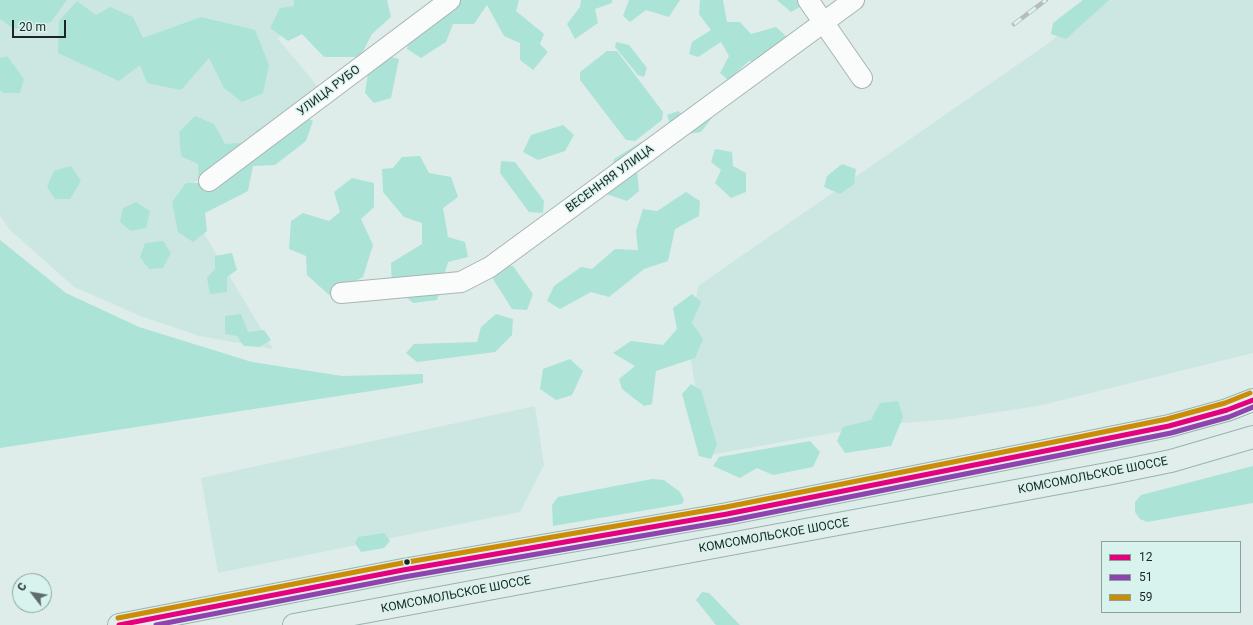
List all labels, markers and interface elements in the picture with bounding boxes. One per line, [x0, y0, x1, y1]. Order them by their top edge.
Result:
scale bar [14, 12, 68, 38]
text: 20 m [19, 20, 46, 34]
street label: УЛИЦА РУБО [295, 63, 363, 119]
street label: ВЕСЕННЯЯ УЛИЦА [563, 142, 657, 216]
street label: КОМСОМОЛЬСКОЕ ШОССЕ [1017, 454, 1169, 498]
street label: КОМСОМОЛЬСКОЕ ШОССЕ [698, 516, 850, 556]
legend [1101, 541, 1241, 613]
text: 12 [1139, 550, 1153, 564]
unlabelled marker [402, 557, 412, 567]
text: 51 [1139, 570, 1153, 584]
north arrow [12, 573, 52, 613]
street label: КОМСОМОЛЬСКОЕ ШОССЕ [380, 573, 532, 617]
text: С [15, 581, 30, 594]
text: 59 [1139, 590, 1153, 604]

